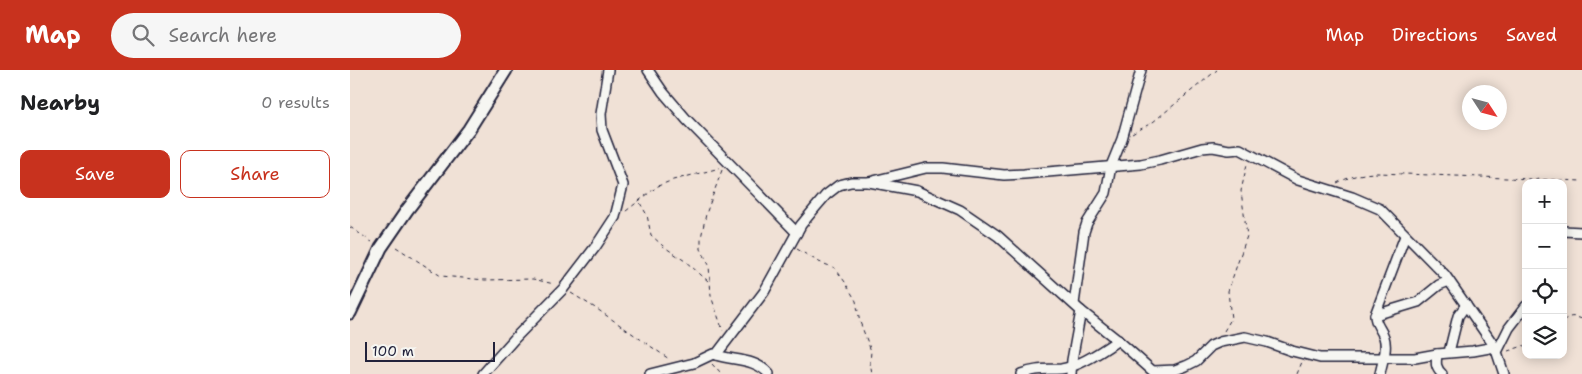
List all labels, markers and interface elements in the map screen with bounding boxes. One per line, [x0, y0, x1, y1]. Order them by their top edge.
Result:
search box [111, 13, 461, 58]
text: Map [25, 19, 81, 51]
icon: search [129, 21, 157, 49]
text: Search here [169, 23, 277, 48]
text: Map [1326, 23, 1364, 47]
text: Directions [1392, 23, 1478, 47]
text: Saved [1506, 23, 1557, 47]
north arrow [1462, 85, 1507, 130]
text: Nearby [20, 89, 100, 117]
text: 0 results [261, 92, 330, 113]
button: Save [20, 150, 170, 198]
button: Share [180, 150, 330, 198]
map controls [1522, 179, 1567, 359]
button: + [1522, 179, 1567, 224]
button: − [1522, 224, 1567, 269]
button: locate [1522, 269, 1567, 314]
button: layers [1522, 314, 1567, 359]
scale bar [365, 339, 495, 362]
text: 100 m [372, 342, 414, 360]

